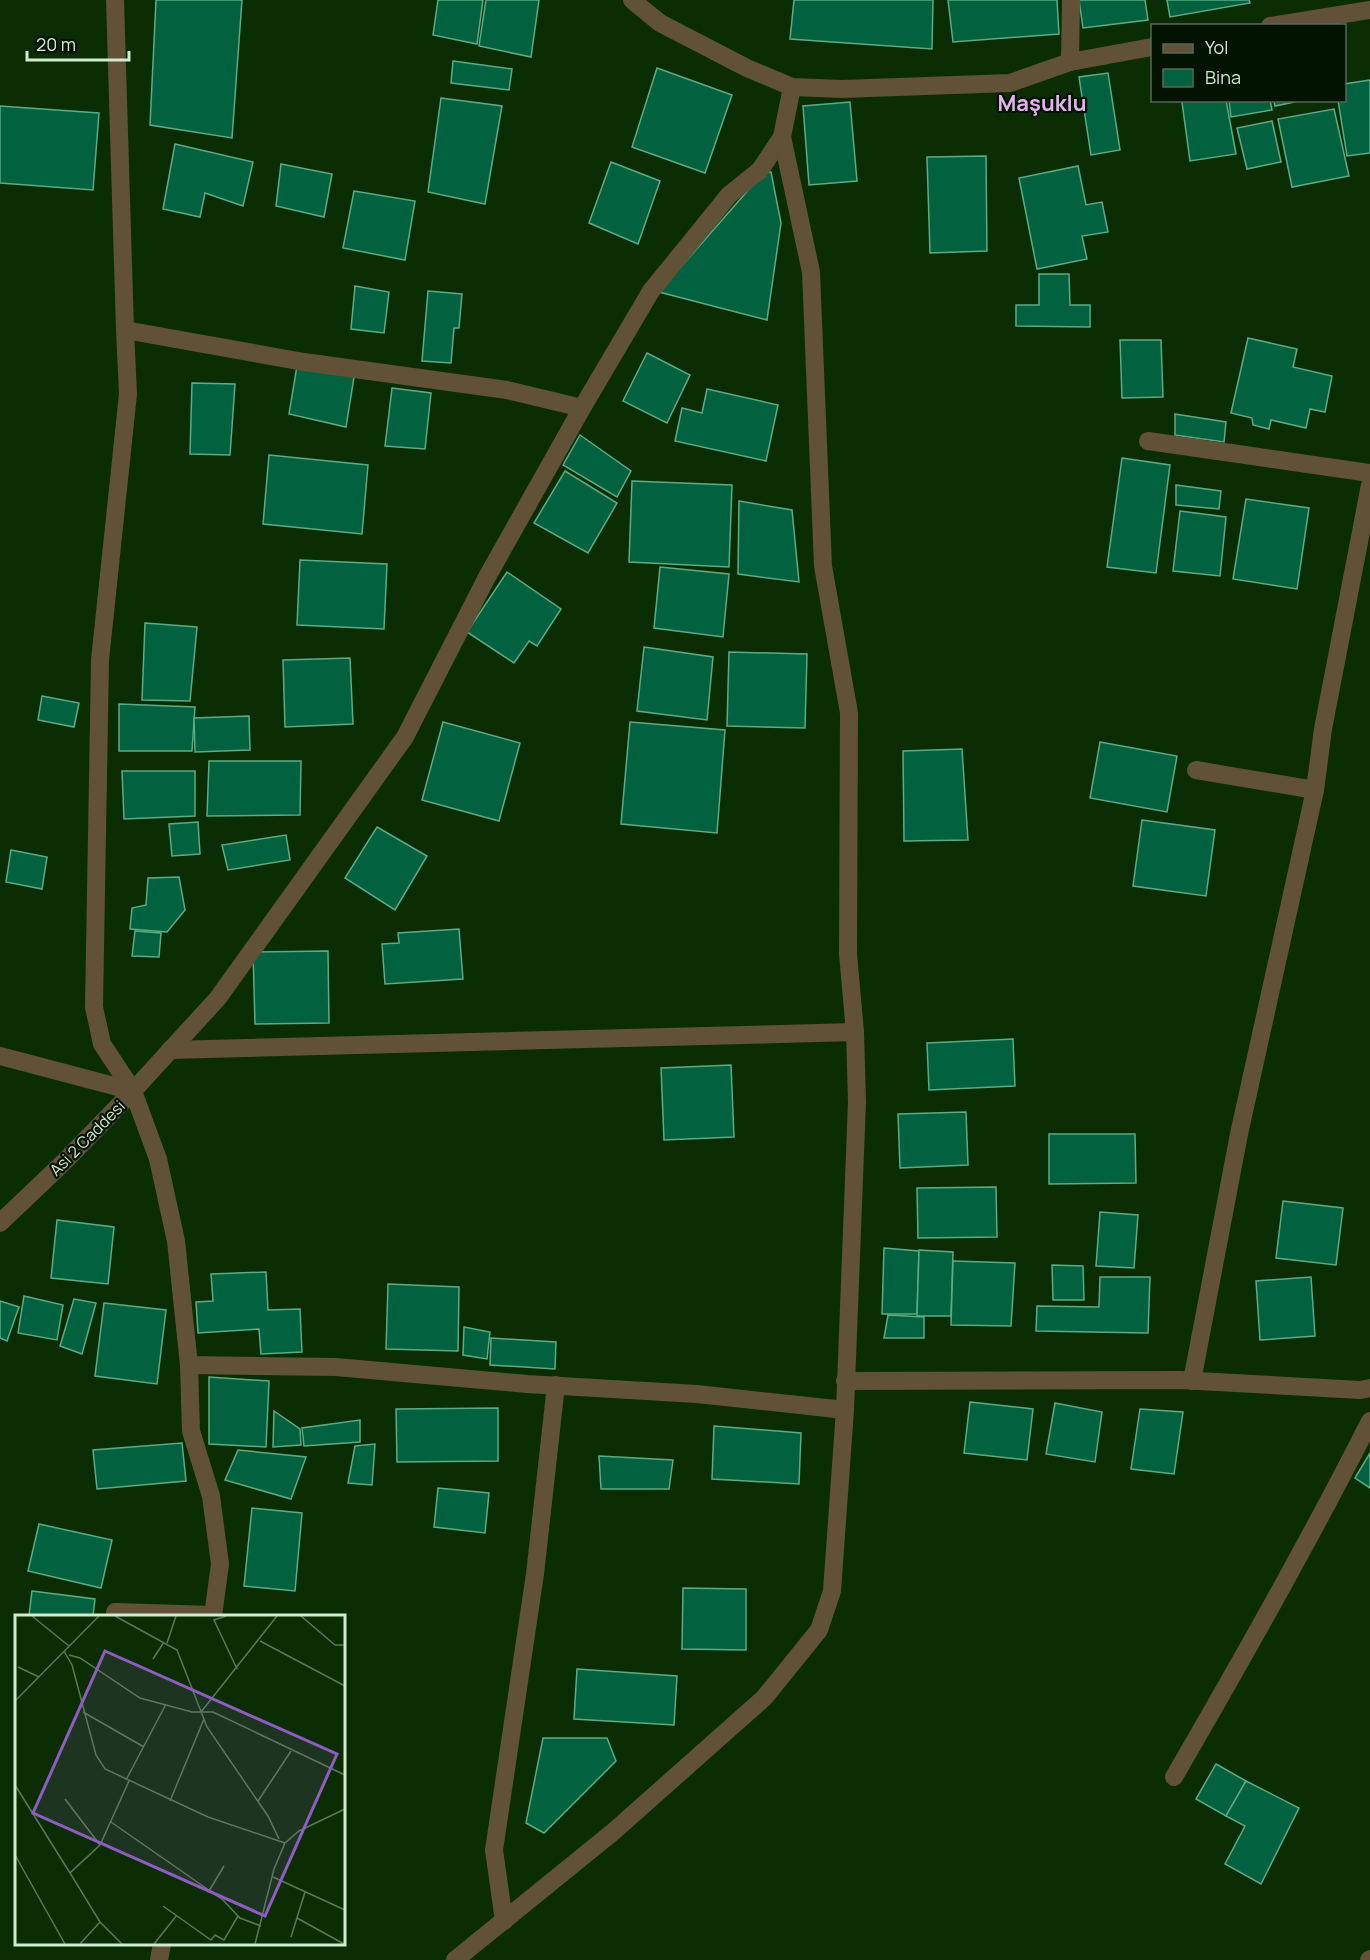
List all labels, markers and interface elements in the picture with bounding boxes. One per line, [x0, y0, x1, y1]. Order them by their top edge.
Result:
scale bar [27, 24, 129, 62]
legend [1151, 24, 1346, 102]
text: 20 m [36, 32, 76, 56]
text: Yol [1205, 35, 1228, 59]
text: Bina [1205, 65, 1241, 89]
district label: Maşuklu [998, 88, 1086, 118]
street label: Asi 2 Caddesi [44, 1095, 130, 1181]
inset map [15, 1615, 345, 1945]

